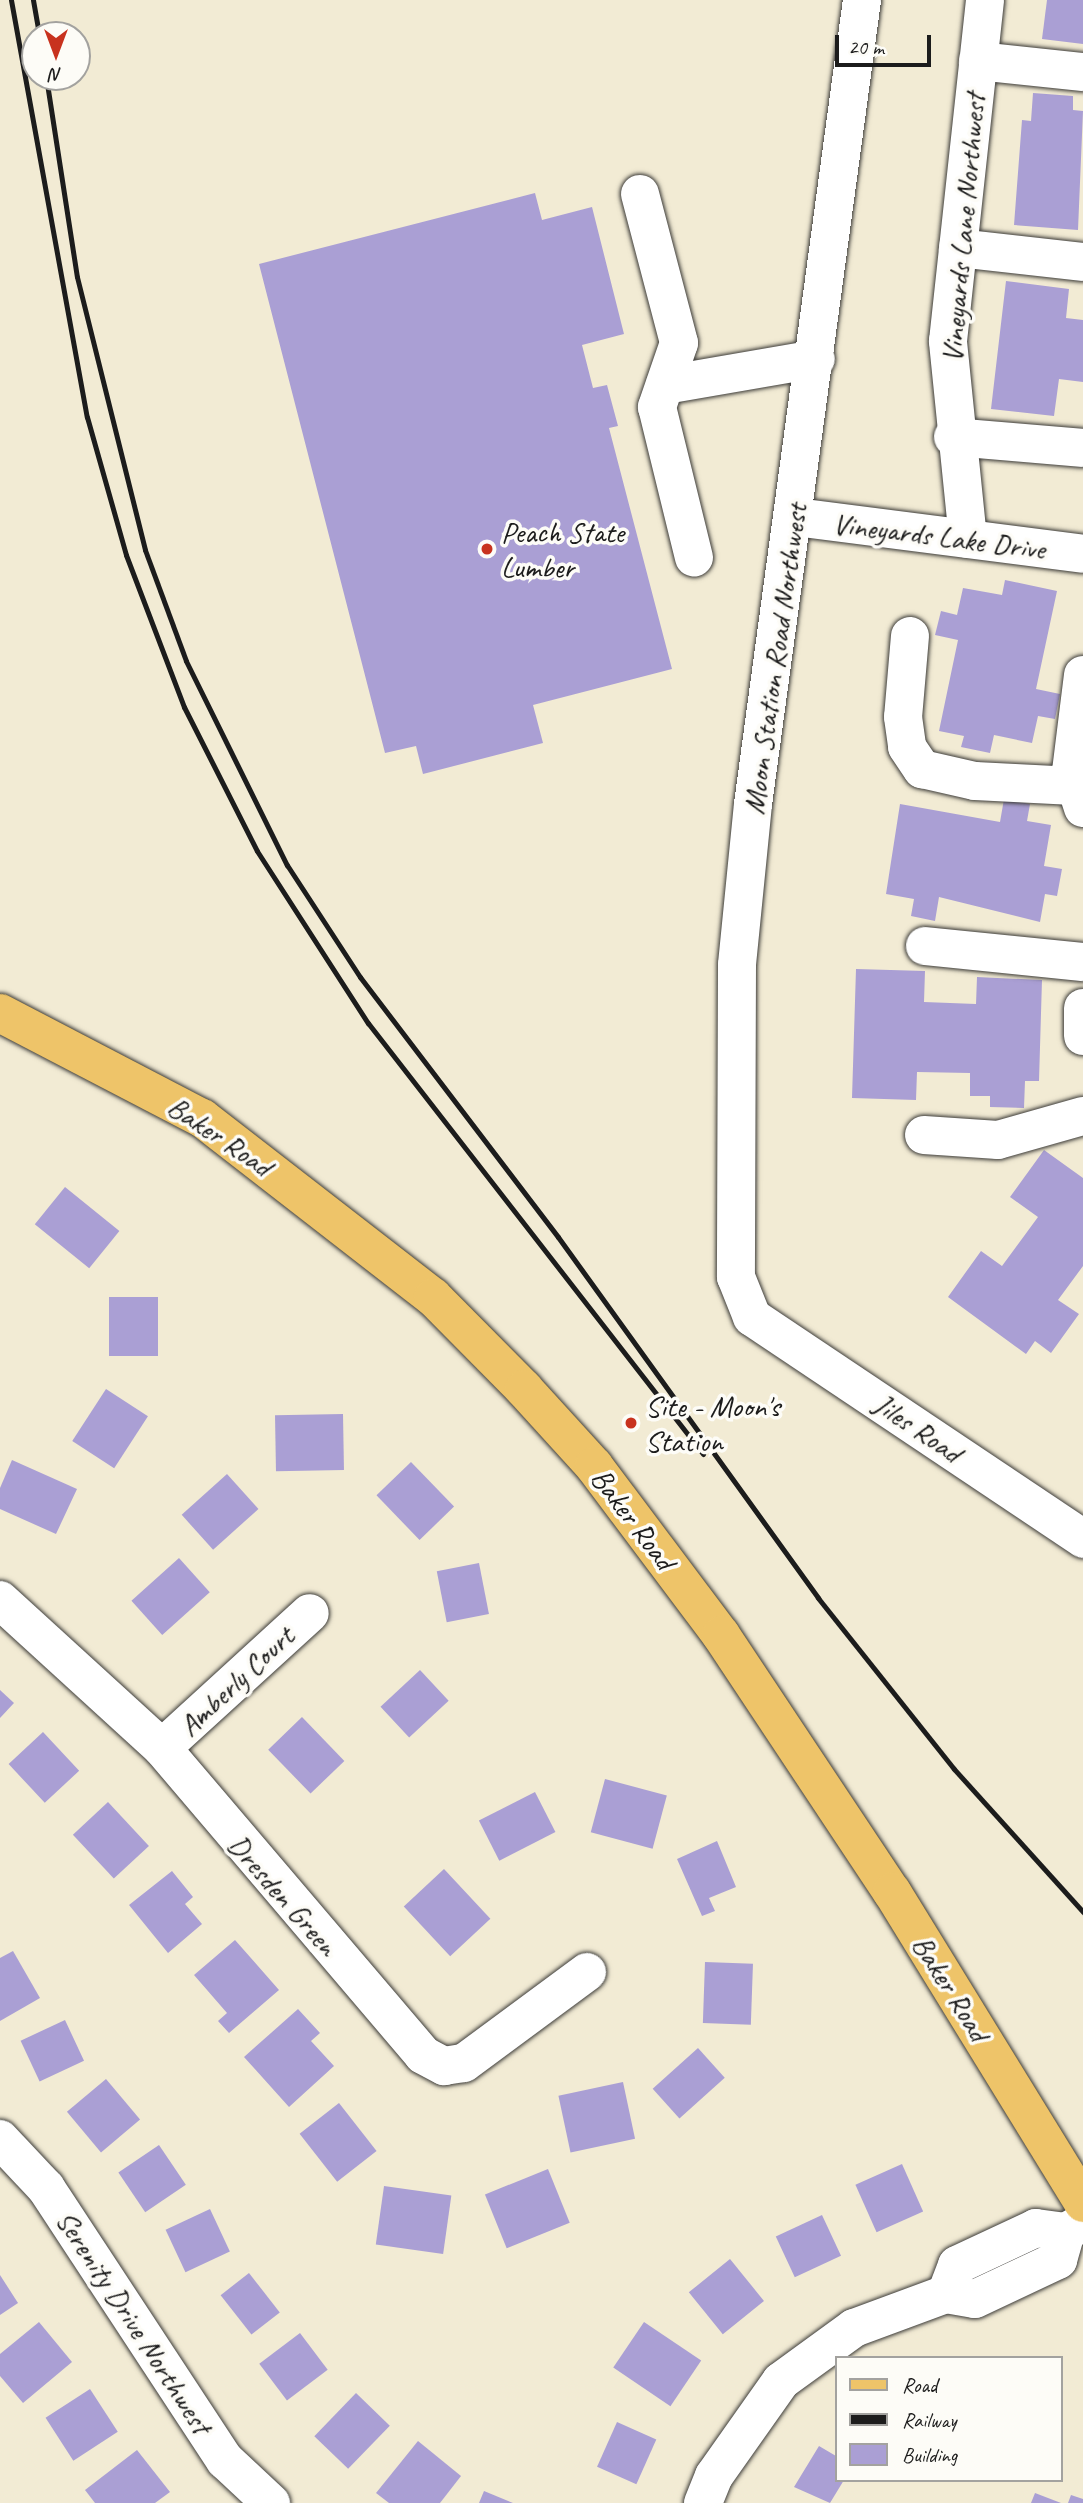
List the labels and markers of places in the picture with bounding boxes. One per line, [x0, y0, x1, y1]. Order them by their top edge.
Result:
place label: Peach State Lumber [501, 514, 626, 584]
marker: Peach State Lumber [479, 541, 495, 557]
place label: Site - Moon's Station [645, 1388, 780, 1458]
marker: Site - Moon's Station [623, 1415, 639, 1431]

